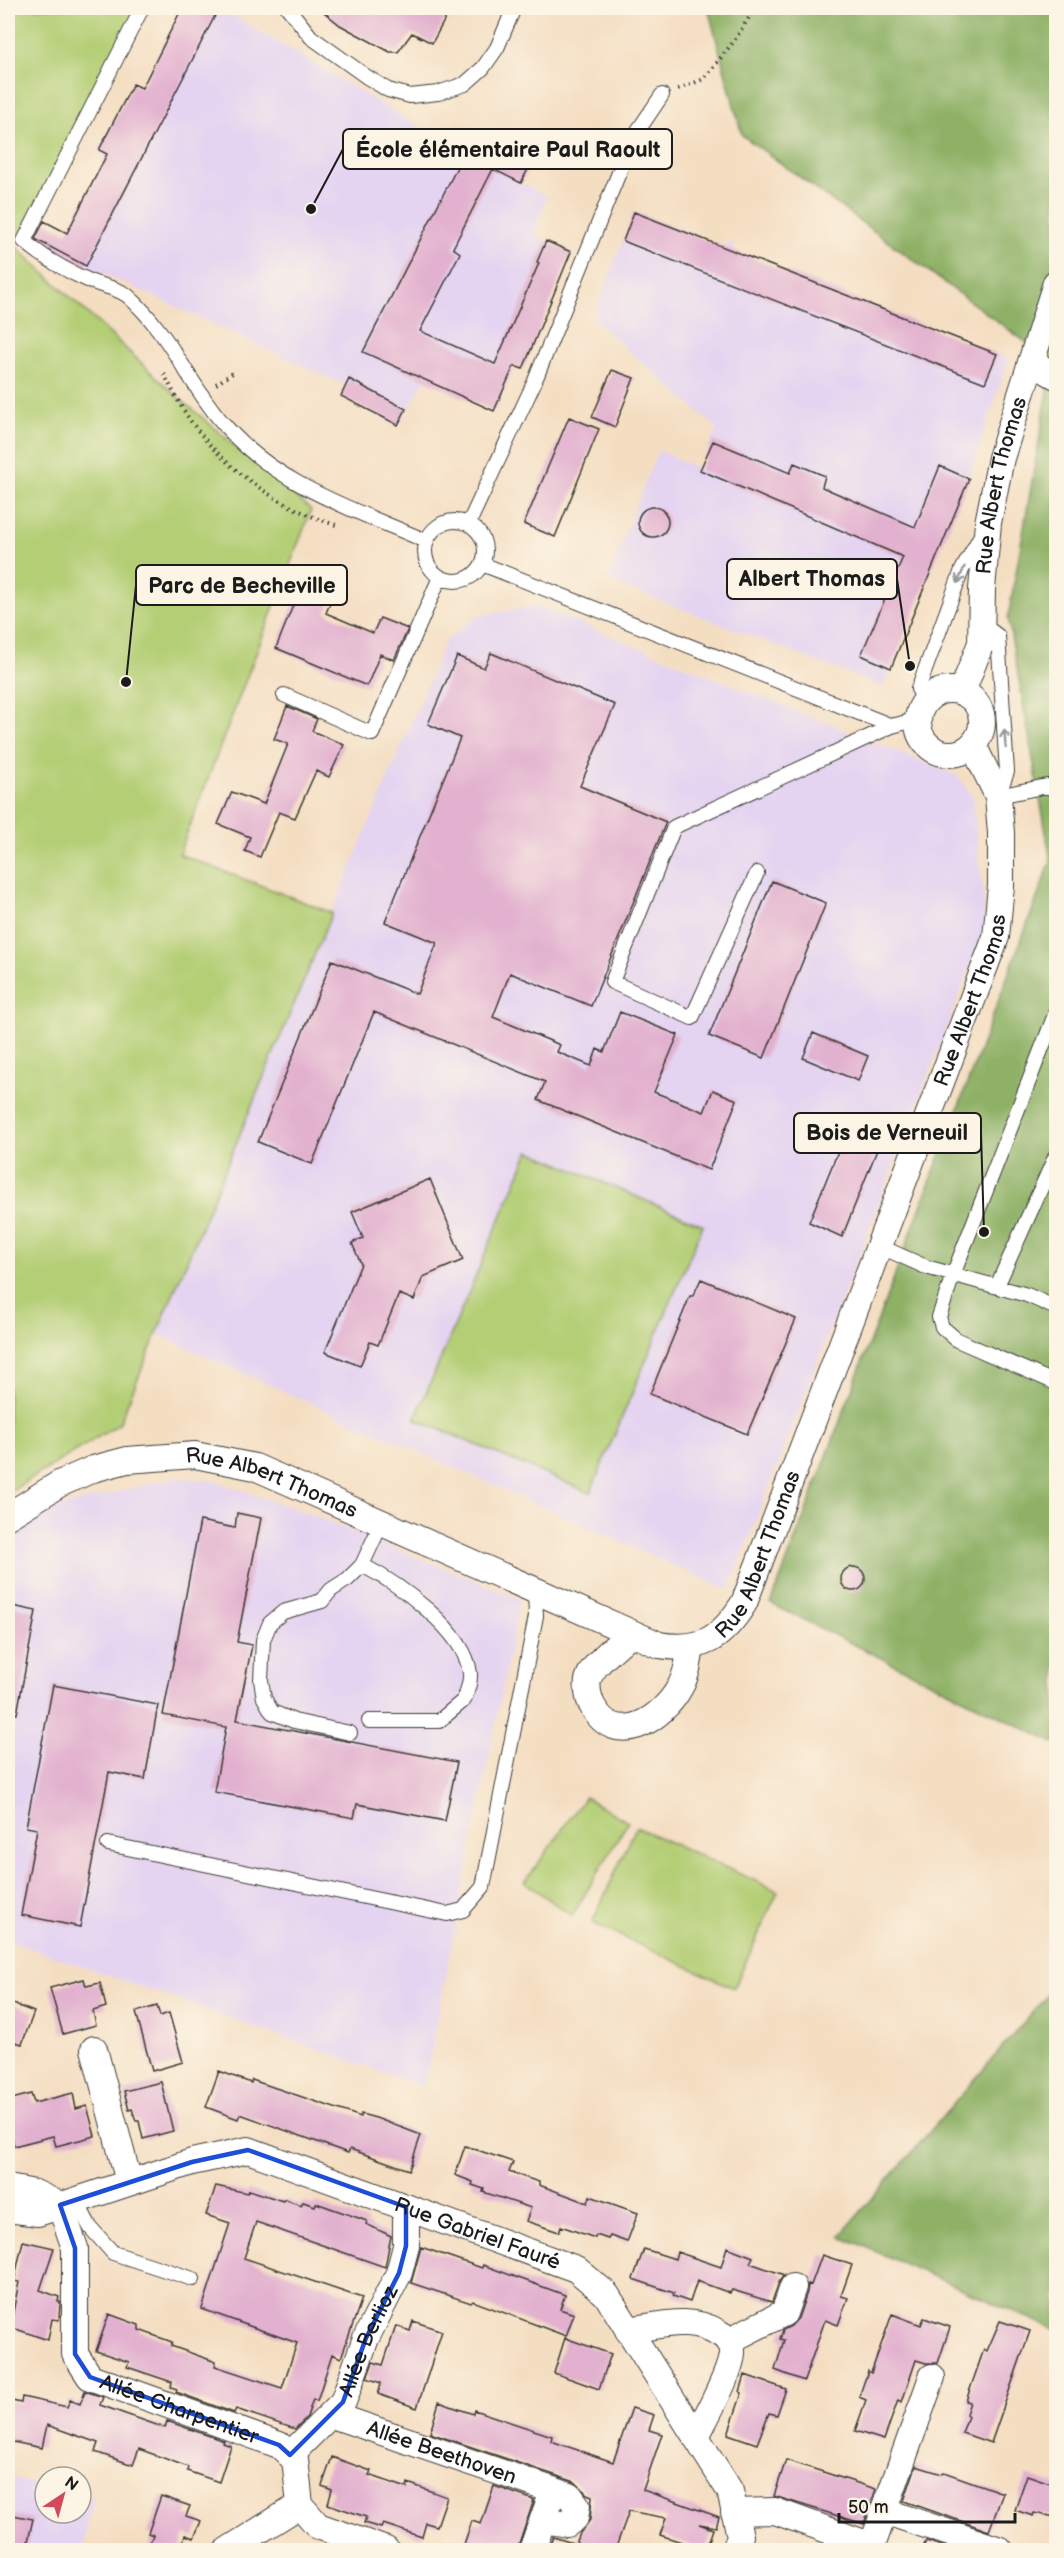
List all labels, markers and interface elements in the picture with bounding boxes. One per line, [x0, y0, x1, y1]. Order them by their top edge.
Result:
callout: École élémentaire Paul Raoult [343, 129, 672, 169]
text: École élémentaire Paul Raoult [356, 135, 661, 164]
street label: Rue Albert Thomas [971, 394, 1032, 575]
callout: Albert Thomas [727, 559, 897, 599]
callout: Parc de Becheville [136, 565, 347, 605]
one-way arrow [955, 565, 966, 583]
text: Albert Thomas [738, 566, 885, 593]
text: Parc de Becheville [148, 573, 336, 600]
one-way arrow [999, 730, 1010, 750]
street label: Rue Albert Thomas [929, 913, 1011, 1090]
callout: Bois de Verneuil [794, 1113, 981, 1153]
text: Bois de Verneuil [806, 1120, 968, 1147]
street label: Rue Albert Thomas [185, 1443, 361, 1524]
street label: Rue Albert Thomas [710, 1467, 806, 1644]
street label: Rue Gabriel Fauré [391, 2192, 564, 2275]
street label: Allée Berlioz [334, 2281, 404, 2400]
street label: Allée Charpentier [97, 2370, 262, 2450]
street label: Allée Beethoven [364, 2416, 520, 2490]
north arrow [33, 2465, 93, 2525]
text: N [60, 2473, 81, 2495]
scale bar [839, 2486, 1014, 2524]
text: 50 m [848, 2497, 889, 2518]

